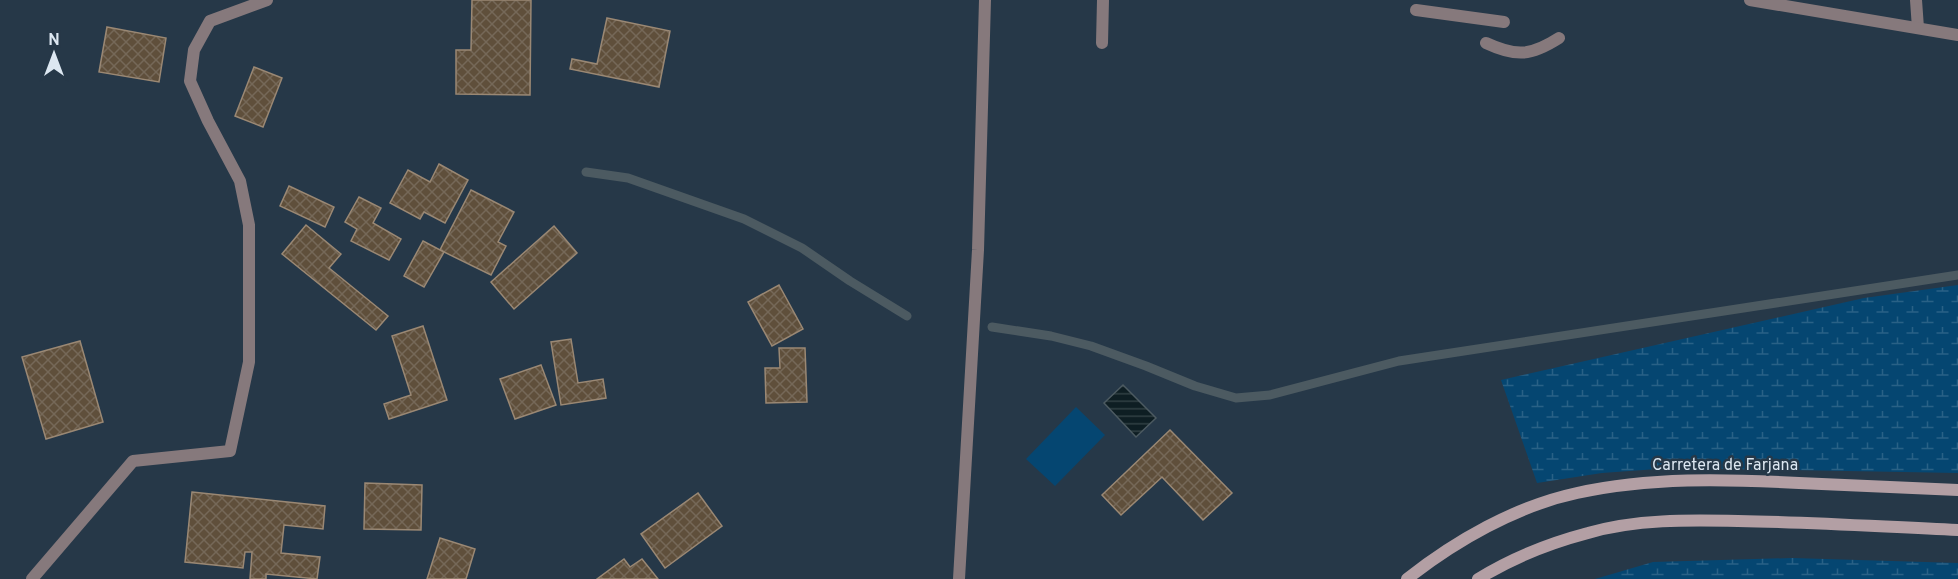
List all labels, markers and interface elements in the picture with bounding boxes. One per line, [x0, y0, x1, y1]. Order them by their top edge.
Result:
north arrow [24, 24, 84, 84]
text: N [48, 31, 60, 51]
street label: Carretera de Farjana [1652, 456, 1798, 476]

